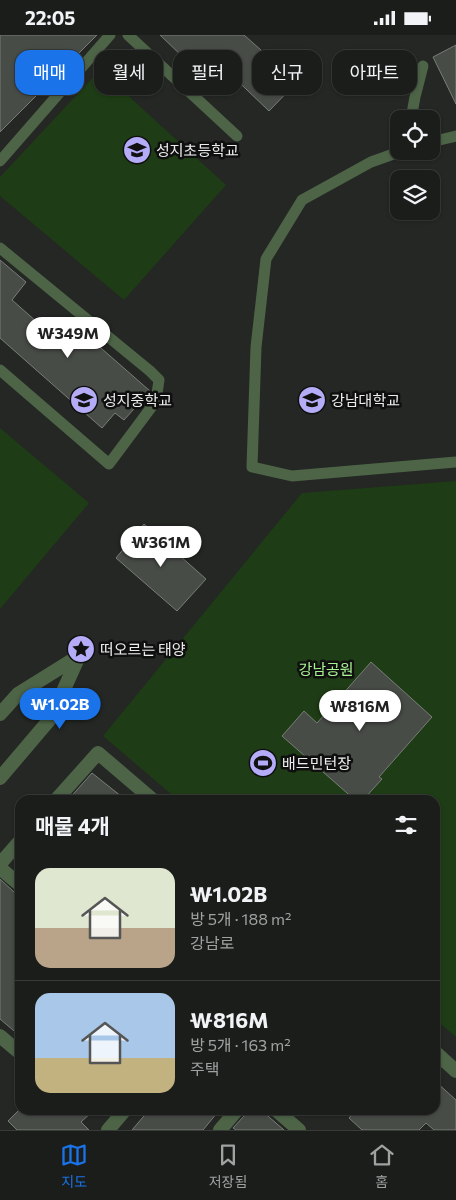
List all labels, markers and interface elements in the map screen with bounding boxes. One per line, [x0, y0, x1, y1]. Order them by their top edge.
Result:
text: 22:05 [25, 6, 75, 29]
chip: 매매 [15, 50, 84, 95]
chip: 월세 [94, 50, 163, 95]
chip: 필터 [173, 50, 242, 95]
chip: 신규 [252, 50, 322, 95]
chip: 아파트 [332, 50, 417, 95]
map controls [390, 110, 440, 220]
button: locate [390, 110, 440, 160]
school or university icon: 성지초등학교 [122, 135, 152, 165]
place label: 성지초등학교 [156, 141, 239, 159]
button: layers [390, 170, 440, 220]
pin: ₩349M [33, 317, 103, 359]
text: ₩349M [37, 323, 99, 342]
school or university icon: 성지중학교 [69, 385, 99, 415]
school or university icon: 강남대학교 [297, 385, 327, 415]
place label: 성지중학교 [103, 391, 172, 409]
place label: 강남대학교 [331, 391, 400, 409]
pin: ₩361M [126, 525, 196, 568]
text: ₩361M [131, 532, 191, 551]
place icon: 떠오르는 태양 [66, 634, 96, 664]
place label: 떠오르는 태양 [100, 640, 186, 658]
park label: 강남공원 [298, 660, 354, 678]
pin: ₩1.02B [19, 687, 101, 730]
pin: ₩816M [325, 689, 395, 732]
text: ₩1.02B [31, 694, 89, 713]
text: ₩816M [330, 696, 390, 715]
sports icon: 배드민턴장 [248, 748, 278, 778]
place label: 배드민턴장 [282, 754, 351, 772]
icon: filters [392, 811, 420, 839]
text: 매물 4개 [35, 813, 110, 838]
text: ₩1.02B [190, 881, 267, 906]
icon: home [75, 888, 135, 948]
text: 방 5개 · 188 m² [190, 909, 291, 928]
text: 강남로 [190, 933, 234, 952]
text: ₩816M [190, 1007, 269, 1032]
icon: home [75, 1013, 135, 1073]
text: 방 5개 · 163 m² [190, 1035, 291, 1054]
text: 주택 [190, 1059, 219, 1078]
tab: 지도 [60, 1141, 88, 1191]
tab: 저장됨 [209, 1141, 247, 1191]
tab: 홈 [368, 1141, 396, 1191]

